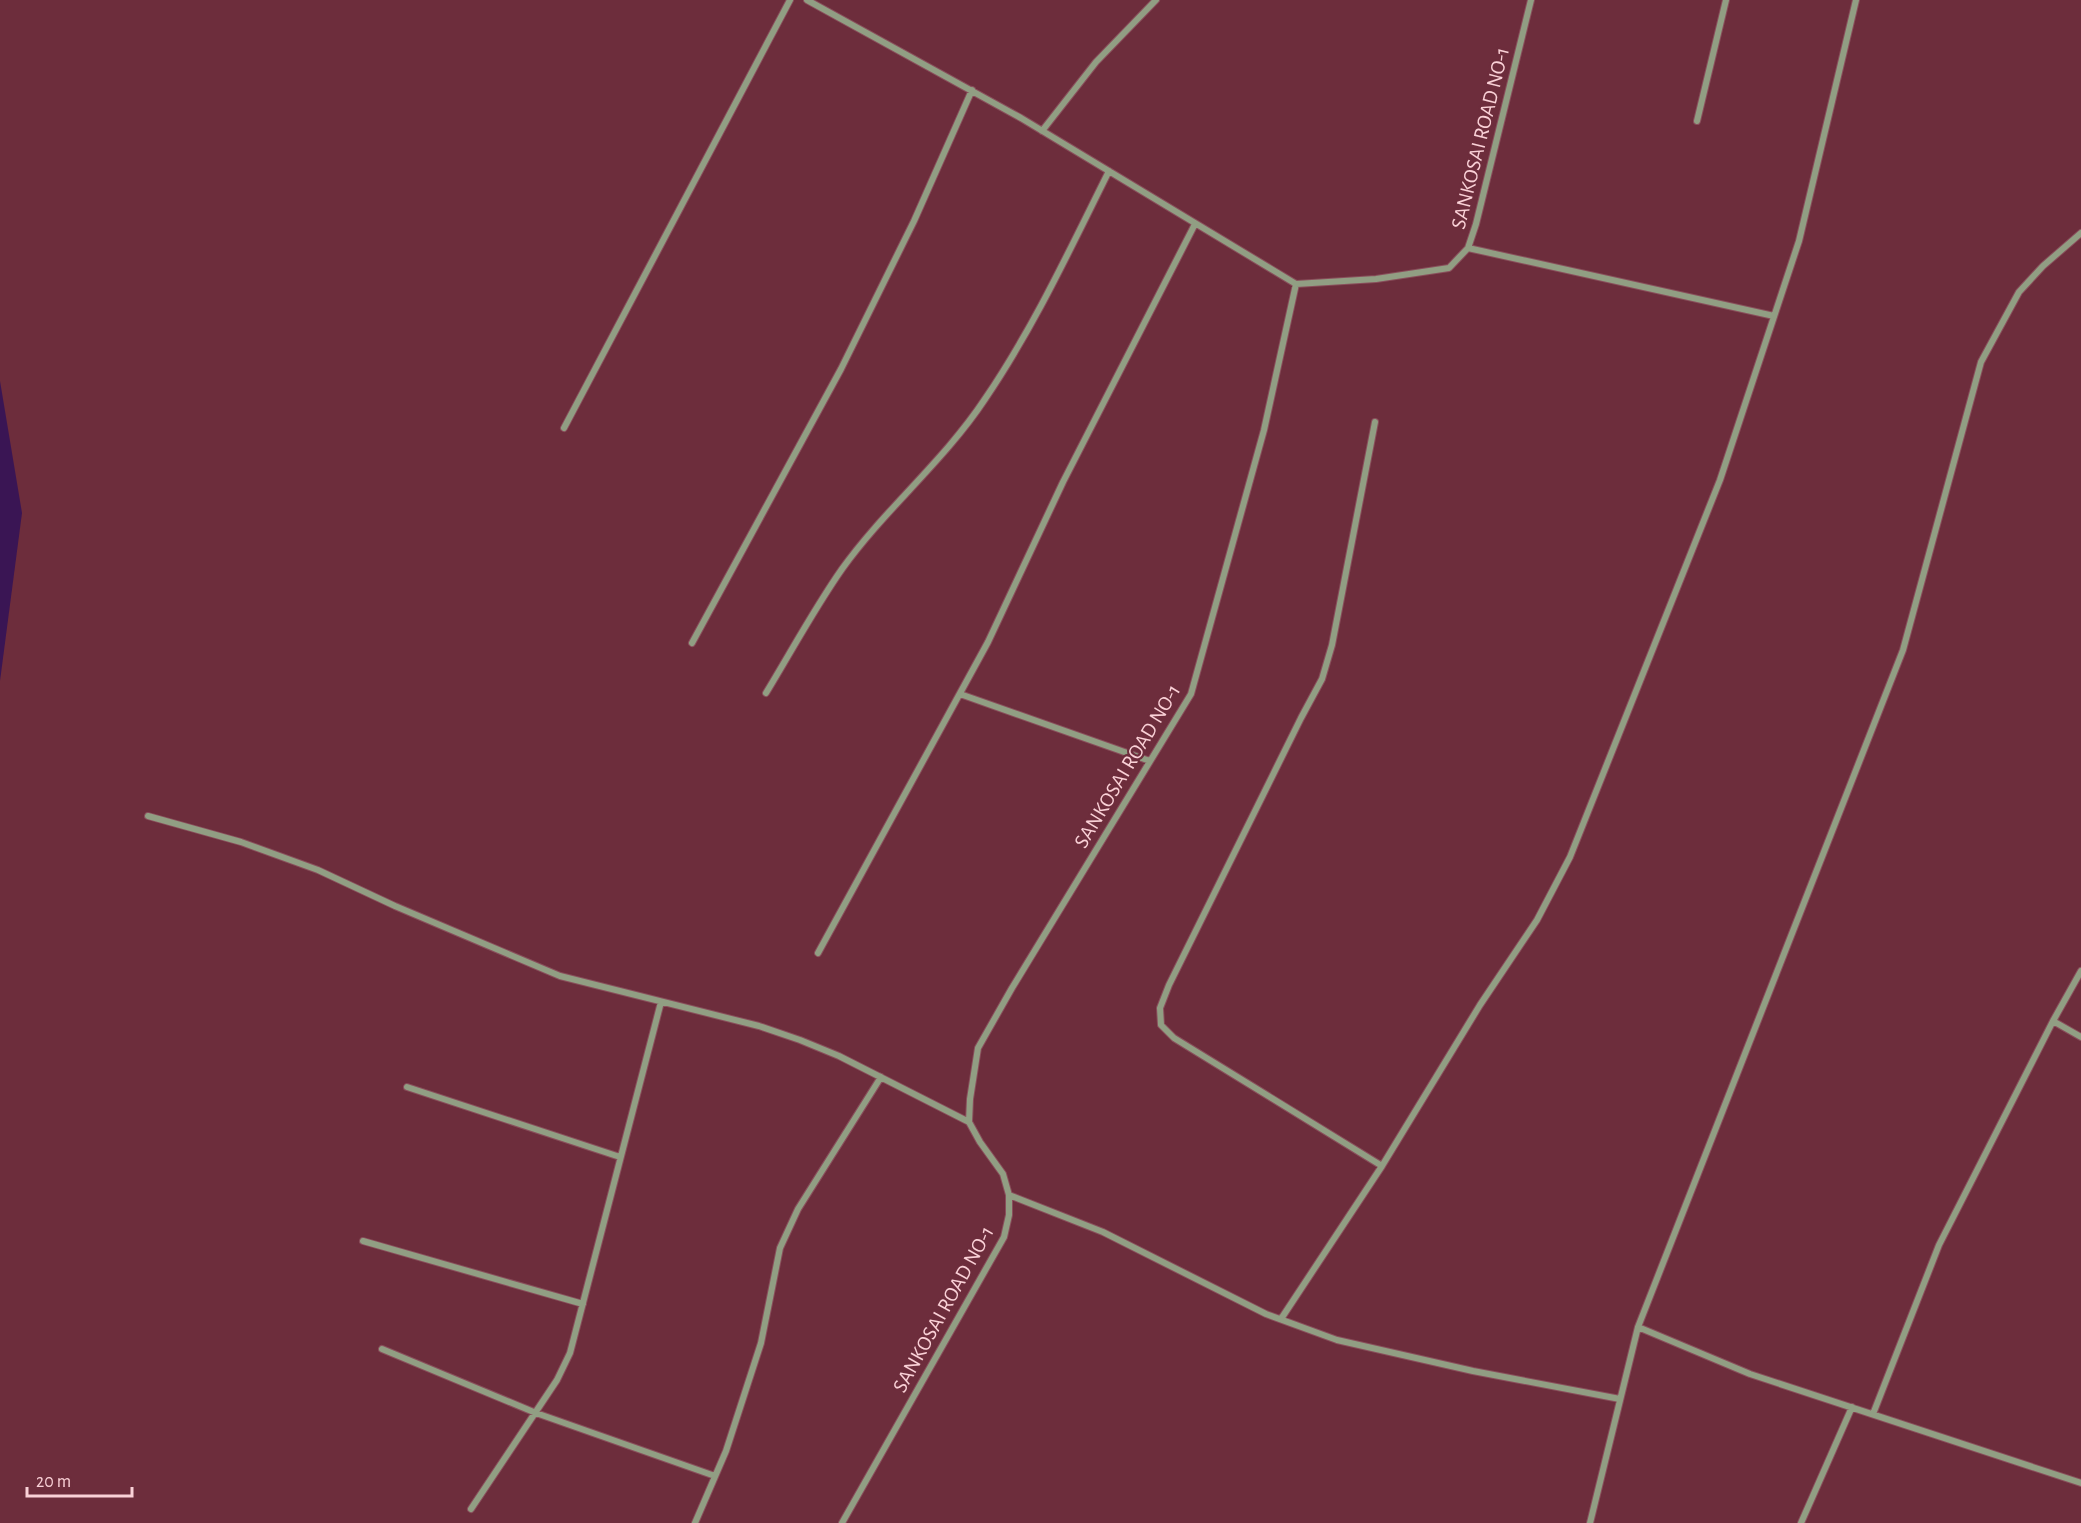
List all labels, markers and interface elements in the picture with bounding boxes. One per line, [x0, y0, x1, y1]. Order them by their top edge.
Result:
street label: SANKOSAI ROAD NO-1 [1448, 45, 1513, 231]
street label: SANKOSAI ROAD NO-1 [1070, 681, 1184, 852]
street label: SANKOSAI ROAD NO-1 [889, 1223, 998, 1396]
scale bar [27, 1460, 132, 1498]
text: 20 m [36, 1473, 71, 1491]

